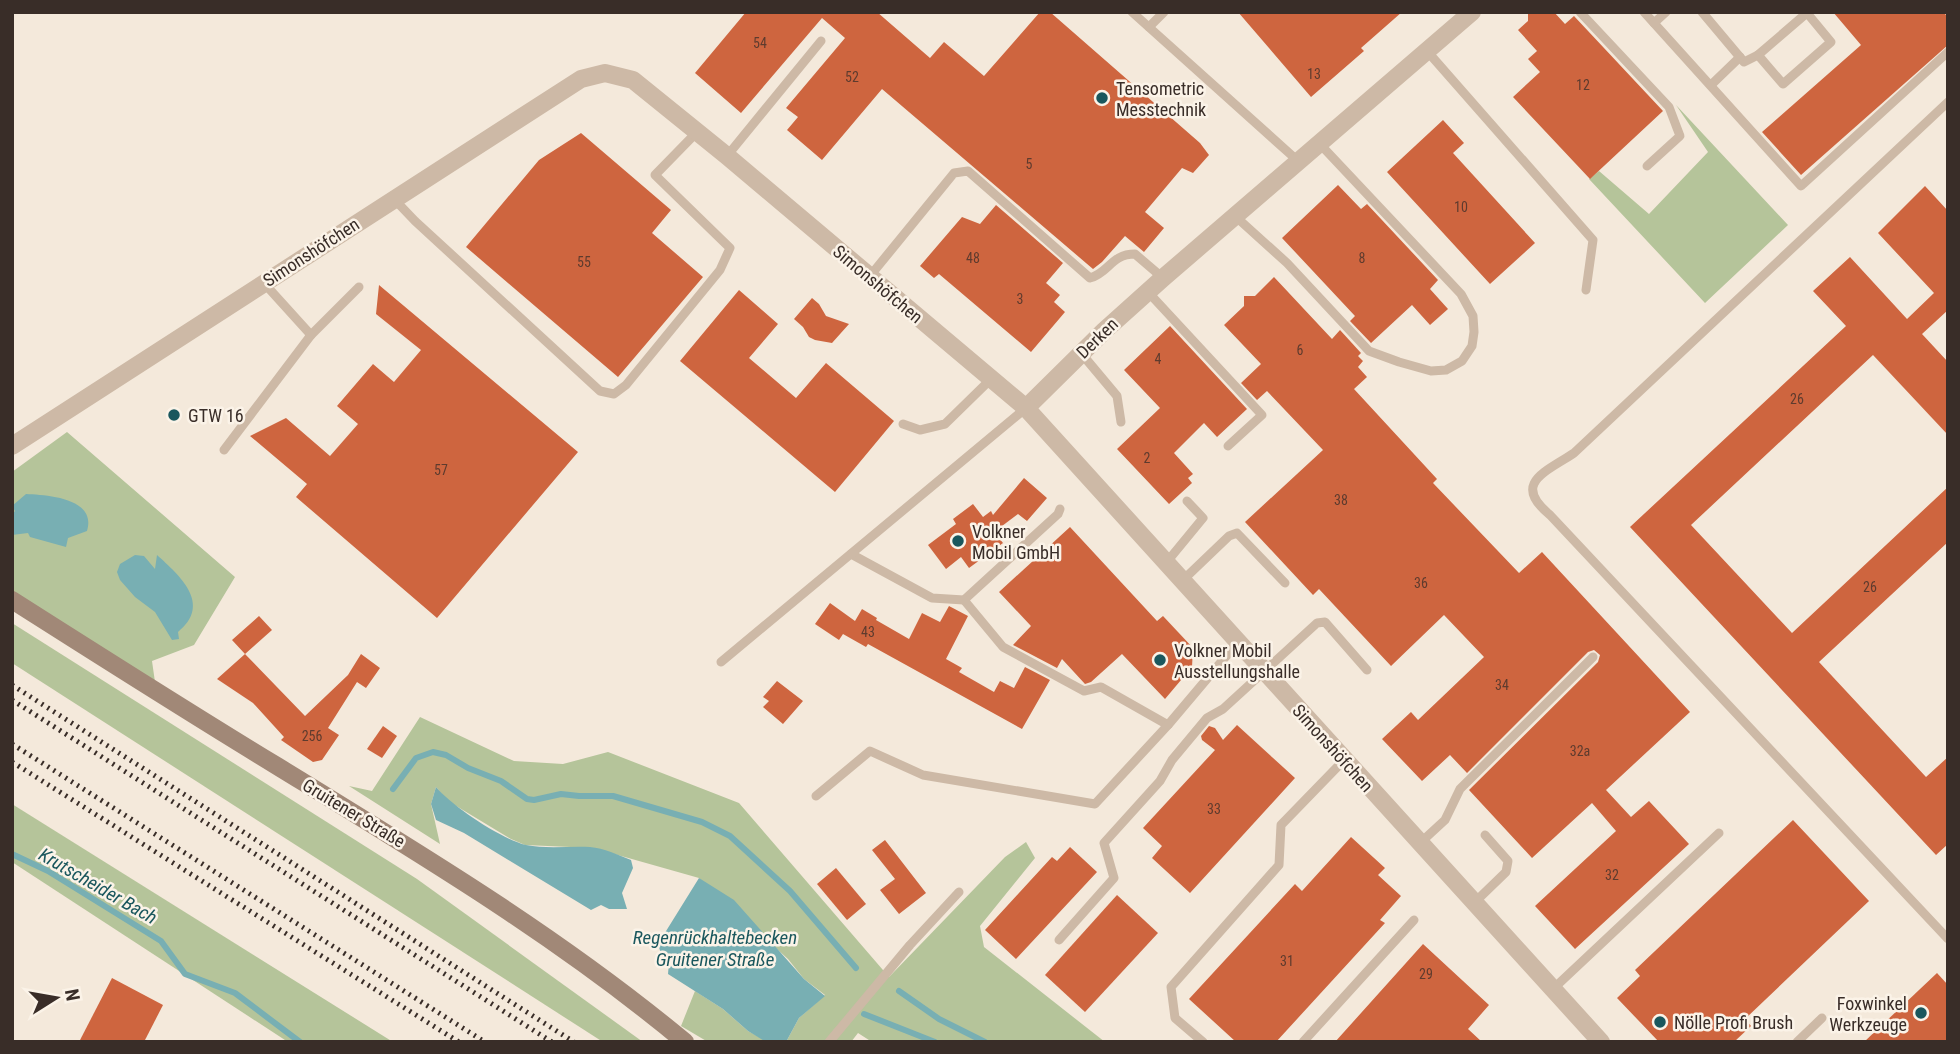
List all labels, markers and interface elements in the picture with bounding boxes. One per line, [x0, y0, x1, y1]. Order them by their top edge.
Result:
house number: 54 [753, 35, 767, 51]
house number: 13 [1307, 66, 1321, 82]
house number: 52 [845, 69, 859, 85]
house number: 12 [1576, 77, 1590, 93]
place label: Tensometric Messtechnik [1116, 78, 1206, 120]
marker: Tensometric Messtechnik [1094, 90, 1110, 106]
house number: 5 [1026, 156, 1033, 172]
house number: 10 [1454, 199, 1468, 215]
street label: Simonshöfchen [259, 213, 363, 291]
street label: Simonshöfchen [829, 240, 927, 328]
house number: 48 [966, 250, 980, 266]
house number: 8 [1359, 250, 1366, 266]
house number: 55 [577, 254, 591, 270]
house number: 3 [1017, 291, 1023, 307]
street label: Derken [1072, 313, 1122, 363]
house number: 6 [1297, 342, 1304, 358]
house number: 4 [1155, 351, 1162, 367]
house number: 26 [1790, 391, 1804, 407]
place label: GTW 16 [188, 405, 244, 426]
marker: GTW 16 [166, 407, 182, 423]
house number: 2 [1144, 450, 1151, 466]
house number: 57 [434, 462, 448, 478]
house number: 38 [1334, 492, 1348, 508]
place label: Volkner Mobil GmbH [972, 521, 1060, 563]
marker: Volkner Mobil GmbH [950, 533, 966, 549]
house number: 36 [1414, 575, 1428, 591]
house number: 26 [1863, 579, 1877, 595]
house number: 43 [861, 624, 875, 640]
place label: Volkner Mobil Ausstellungshalle [1174, 640, 1300, 682]
marker: Volkner Mobil Ausstellungshalle [1152, 652, 1168, 668]
house number: 34 [1495, 677, 1509, 693]
street label: Simonshöfchen [1288, 700, 1378, 796]
house number: 256 [302, 728, 322, 744]
house number: 32a [1570, 743, 1590, 759]
street label: Gruitener Straße [299, 774, 409, 852]
house number: 33 [1207, 801, 1221, 817]
water label: Krutscheider Bach [35, 843, 161, 929]
house number: 32 [1605, 867, 1619, 883]
water label: Regenrückhaltebecken Gruitener Straße [633, 926, 797, 971]
house number: 31 [1280, 953, 1294, 969]
north arrow [21, 963, 91, 1033]
house number: 29 [1419, 966, 1433, 982]
text: N [60, 987, 85, 1003]
place label: Foxwinkel Werkzeuge [1829, 993, 1907, 1035]
marker: Foxwinkel Werkzeuge [1913, 1005, 1929, 1021]
place label: Nölle Profi Brush [1674, 1012, 1793, 1033]
marker: Nölle Profi Brush [1652, 1014, 1668, 1030]

